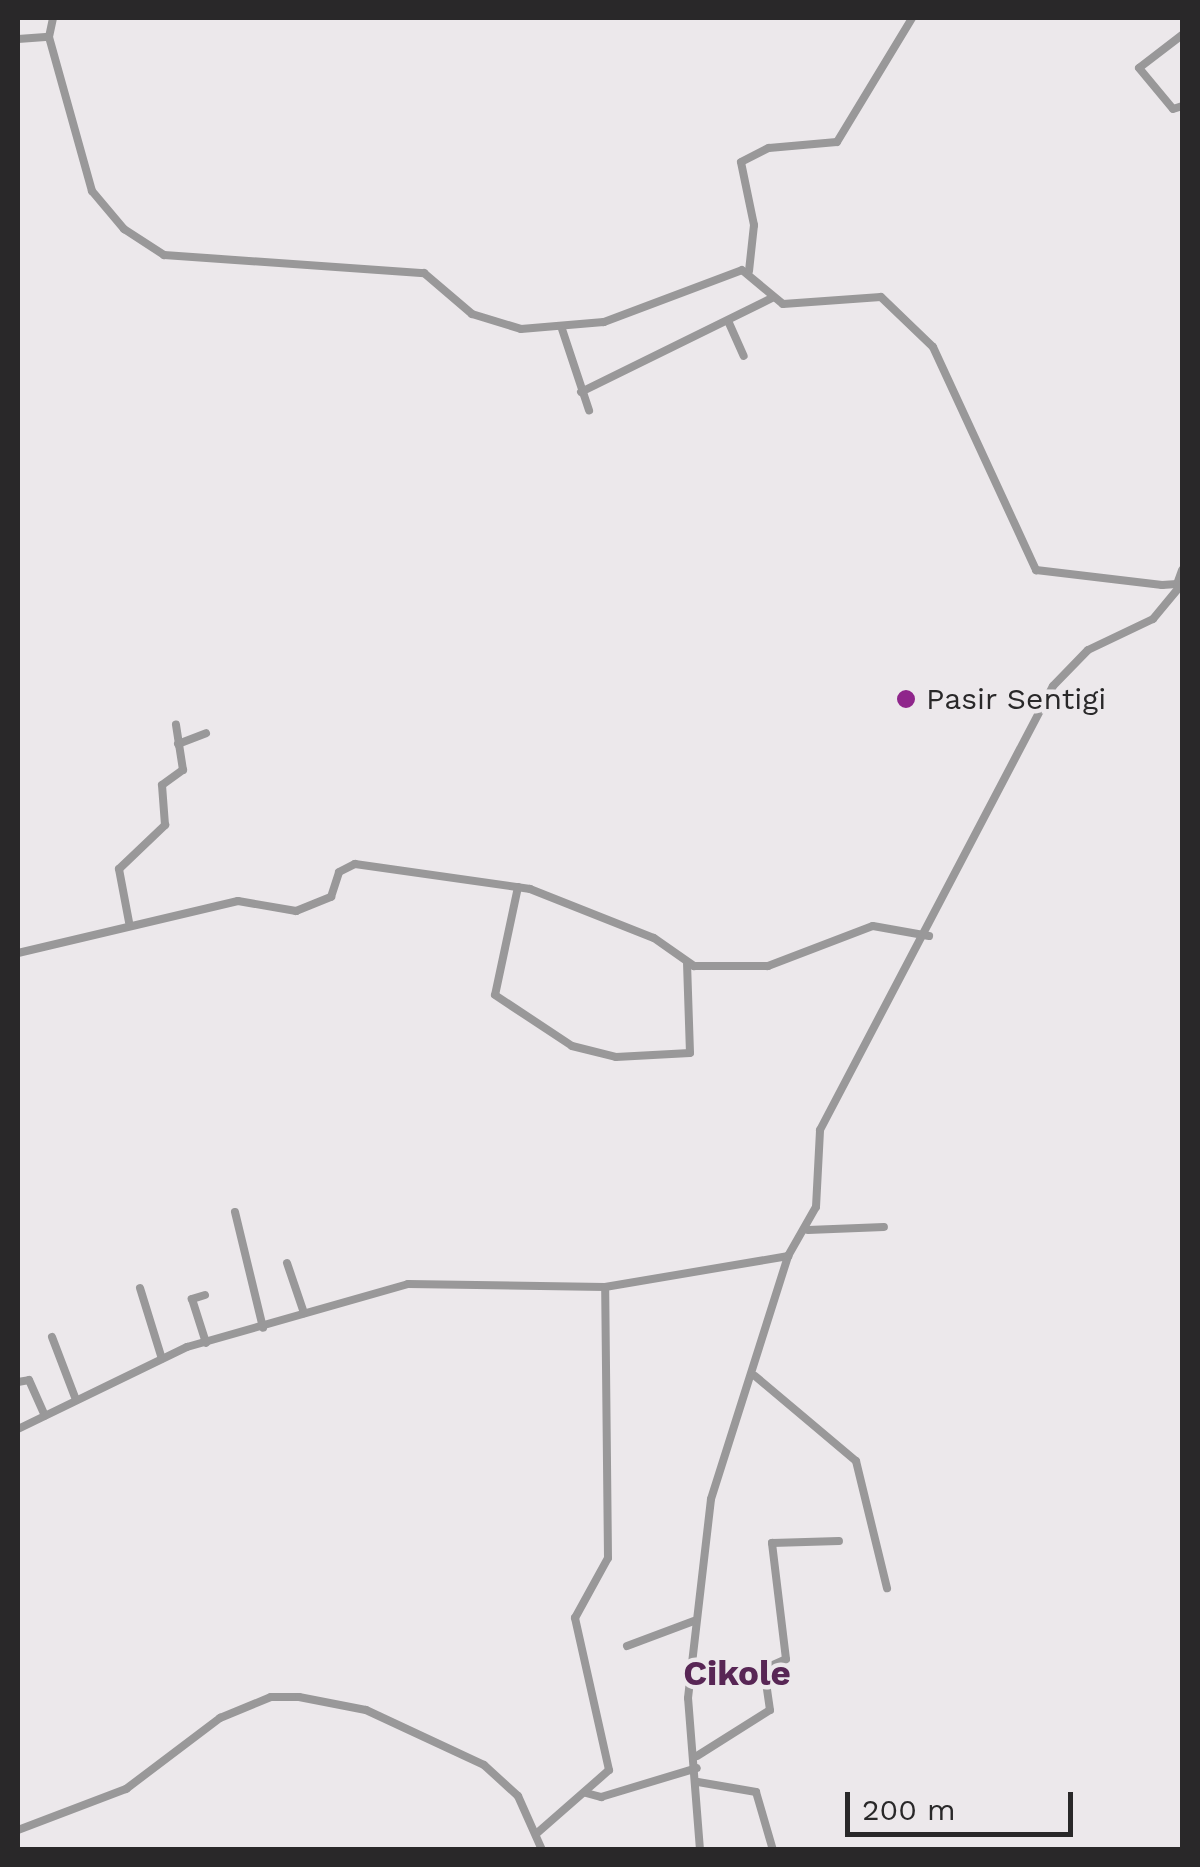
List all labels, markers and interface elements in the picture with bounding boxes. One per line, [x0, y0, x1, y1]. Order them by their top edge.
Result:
place label: Pasir Sentigi [926, 681, 1107, 717]
marker: Pasir Sentigi [895, 688, 917, 710]
district label: Cikole [683, 1652, 791, 1694]
scale bar [850, 1772, 1078, 1834]
text: 200 m [862, 1792, 956, 1827]

